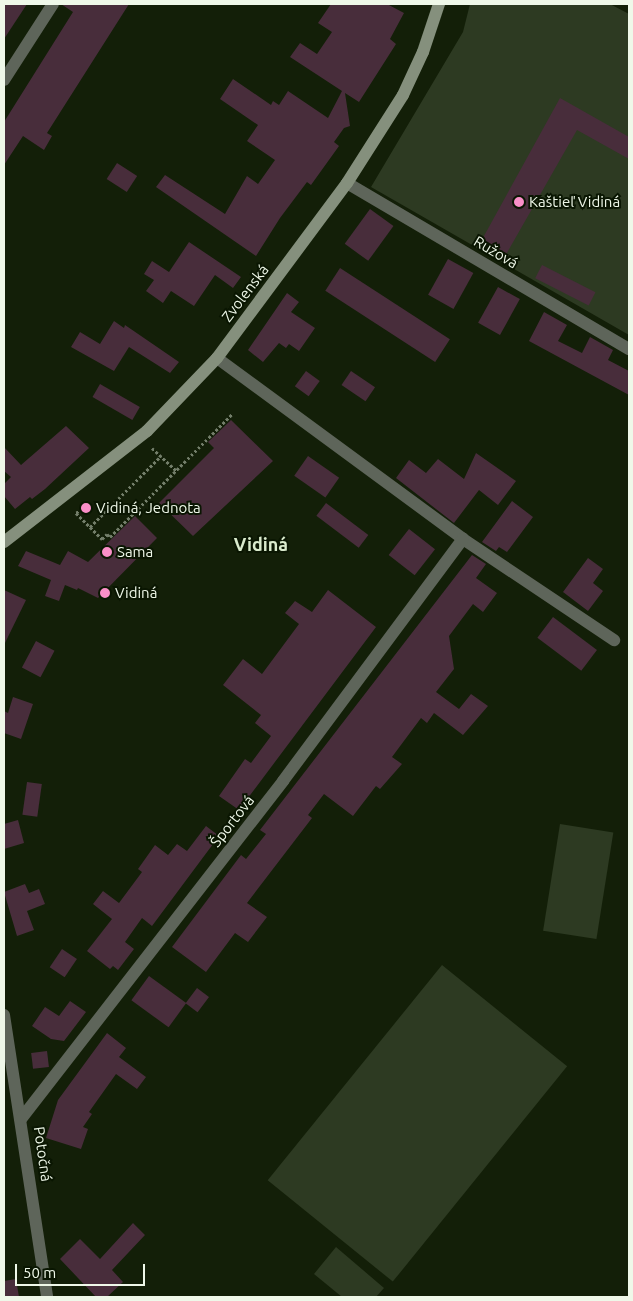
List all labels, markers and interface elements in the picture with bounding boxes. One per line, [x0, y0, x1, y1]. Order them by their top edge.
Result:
place label: Kaštieľ Vidiná [529, 193, 620, 211]
marker: Kaštieľ Vidiná [513, 196, 525, 208]
street label: Ružová [471, 232, 521, 272]
street label: Zvolenská [218, 261, 272, 325]
place label: Vidiná, Jednota [96, 499, 201, 517]
marker: Vidiná, Jednota [80, 502, 92, 514]
district label: Vidiná [234, 533, 288, 555]
place label: Sama [117, 543, 153, 561]
marker: Sama [101, 546, 113, 558]
place label: Vidiná [115, 584, 157, 602]
marker: Vidiná [99, 587, 111, 599]
street label: Športová [206, 792, 258, 850]
street label: Potočná [30, 1125, 56, 1183]
scale bar [18, 1254, 148, 1286]
text: 50 m [23, 1264, 56, 1281]

